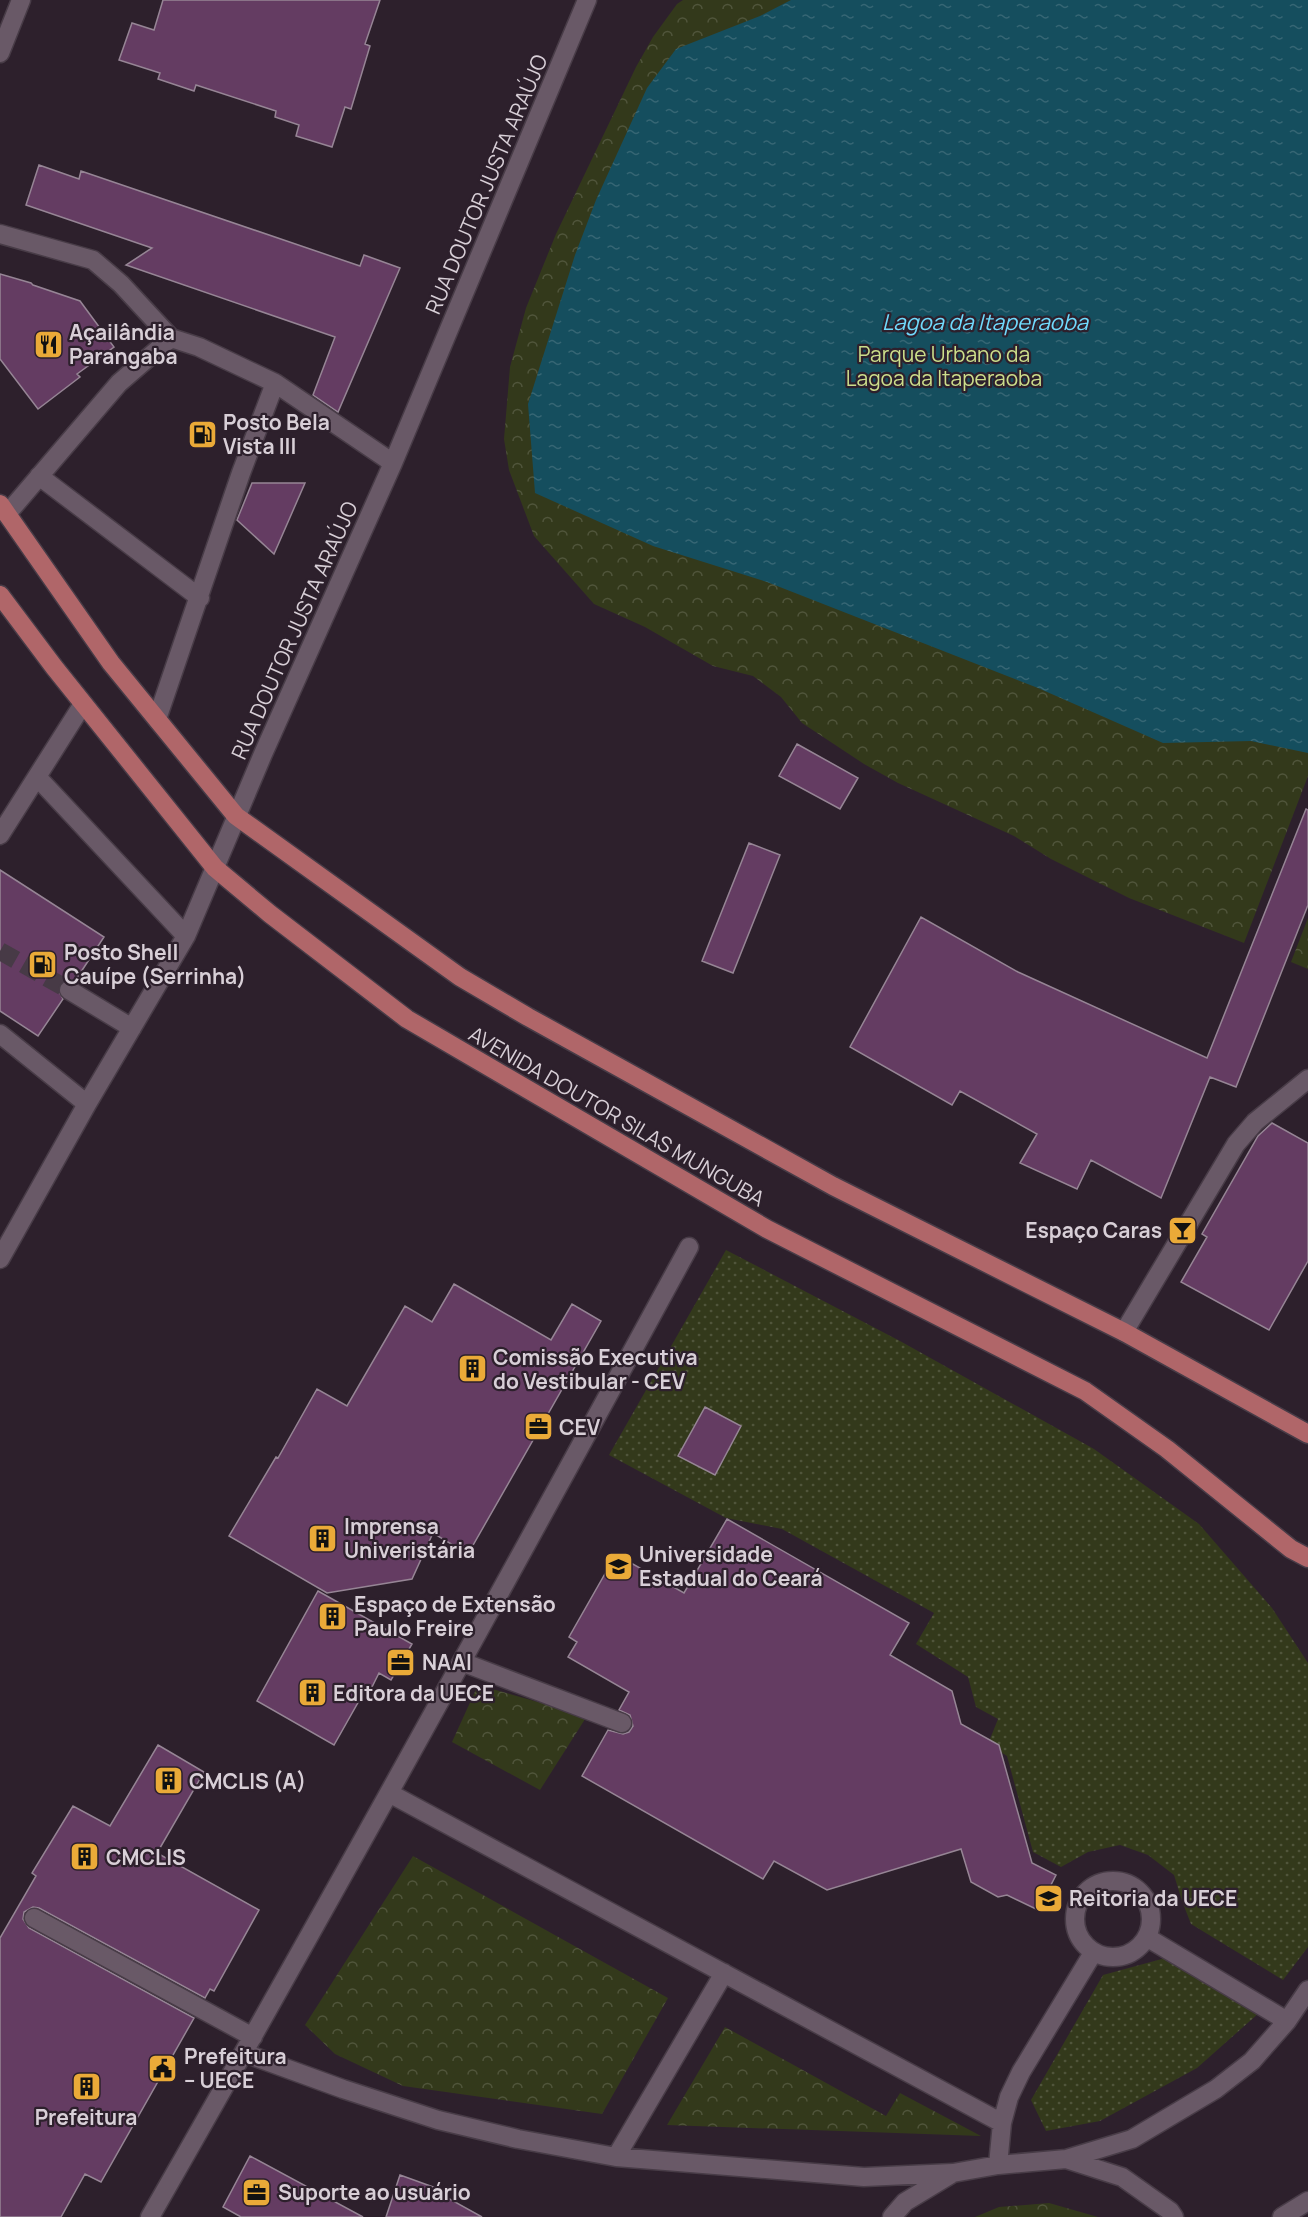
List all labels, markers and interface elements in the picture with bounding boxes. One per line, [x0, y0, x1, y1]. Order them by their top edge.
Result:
street label: RUA DOUTOR JUSTA ARAÚJO [418, 50, 554, 318]
water label: Lagoa da Itaperaoba [882, 307, 1090, 337]
place label: Açailândia Parangaba [69, 318, 178, 370]
restaurant icon: Açailândia Parangaba [32, 328, 64, 360]
park label: Parque Urbano da Lagoa da Itaperaoba [846, 340, 1042, 392]
place label: Posto Bela Vista III [223, 408, 330, 460]
fuel station icon: Posto Bela Vista III [186, 418, 218, 450]
street label: RUA DOUTOR JUSTA ARAÚJO [224, 497, 364, 763]
place label: Posto Shell Cauípe (Serrinha) [64, 938, 246, 990]
fuel station icon: Posto Shell Cauípe (Serrinha) [27, 948, 59, 980]
street label: AVENIDA DOUTOR SILAS MUNGUBA [464, 1020, 770, 1212]
bar icon: Espaço Caras [1167, 1214, 1199, 1246]
place label: Espaço Caras [1025, 1216, 1162, 1244]
place label: Comissão Executiva do Vestibular - CEV [493, 1343, 698, 1395]
building icon: Comissão Executiva do Vestibular - CEV [456, 1353, 488, 1385]
office icon: CEV [522, 1411, 554, 1443]
place label: CEV [559, 1413, 601, 1441]
place label: Imprensa Univeristária [344, 1512, 475, 1564]
building icon: Imprensa Univeristária [307, 1522, 339, 1554]
place label: Universidade Estadual do Ceará [639, 1540, 823, 1592]
school or university icon: Universidade Estadual do Ceará [602, 1550, 634, 1582]
place label: Espaço de Extensão Paulo Freire [354, 1590, 556, 1642]
building icon: Espaço de Extensão Paulo Freire [317, 1600, 349, 1632]
office icon: NAAI [385, 1646, 417, 1678]
place label: NAAI [422, 1648, 472, 1676]
building icon: Editora da UECE [296, 1677, 328, 1709]
place label: Editora da UECE [333, 1679, 494, 1707]
building icon: CMCLIS (A) [152, 1765, 184, 1797]
place label: CMCLIS (A) [189, 1767, 306, 1795]
building icon: CMCLIS [69, 1841, 101, 1873]
place label: CMCLIS [106, 1843, 186, 1871]
school or university icon: Reitoria da UECE [1032, 1882, 1064, 1914]
place label: Reitoria da UECE [1069, 1884, 1237, 1912]
place label: Prefeitura – UECE [184, 2042, 287, 2094]
public building icon: Prefeitura – UECE [147, 2052, 179, 2084]
building icon: Prefeitura [70, 2070, 102, 2102]
place label: Prefeitura [35, 2103, 137, 2131]
office icon: Suporte ao usuário [241, 2176, 273, 2208]
place label: Suporte ao usuário [278, 2178, 471, 2206]

